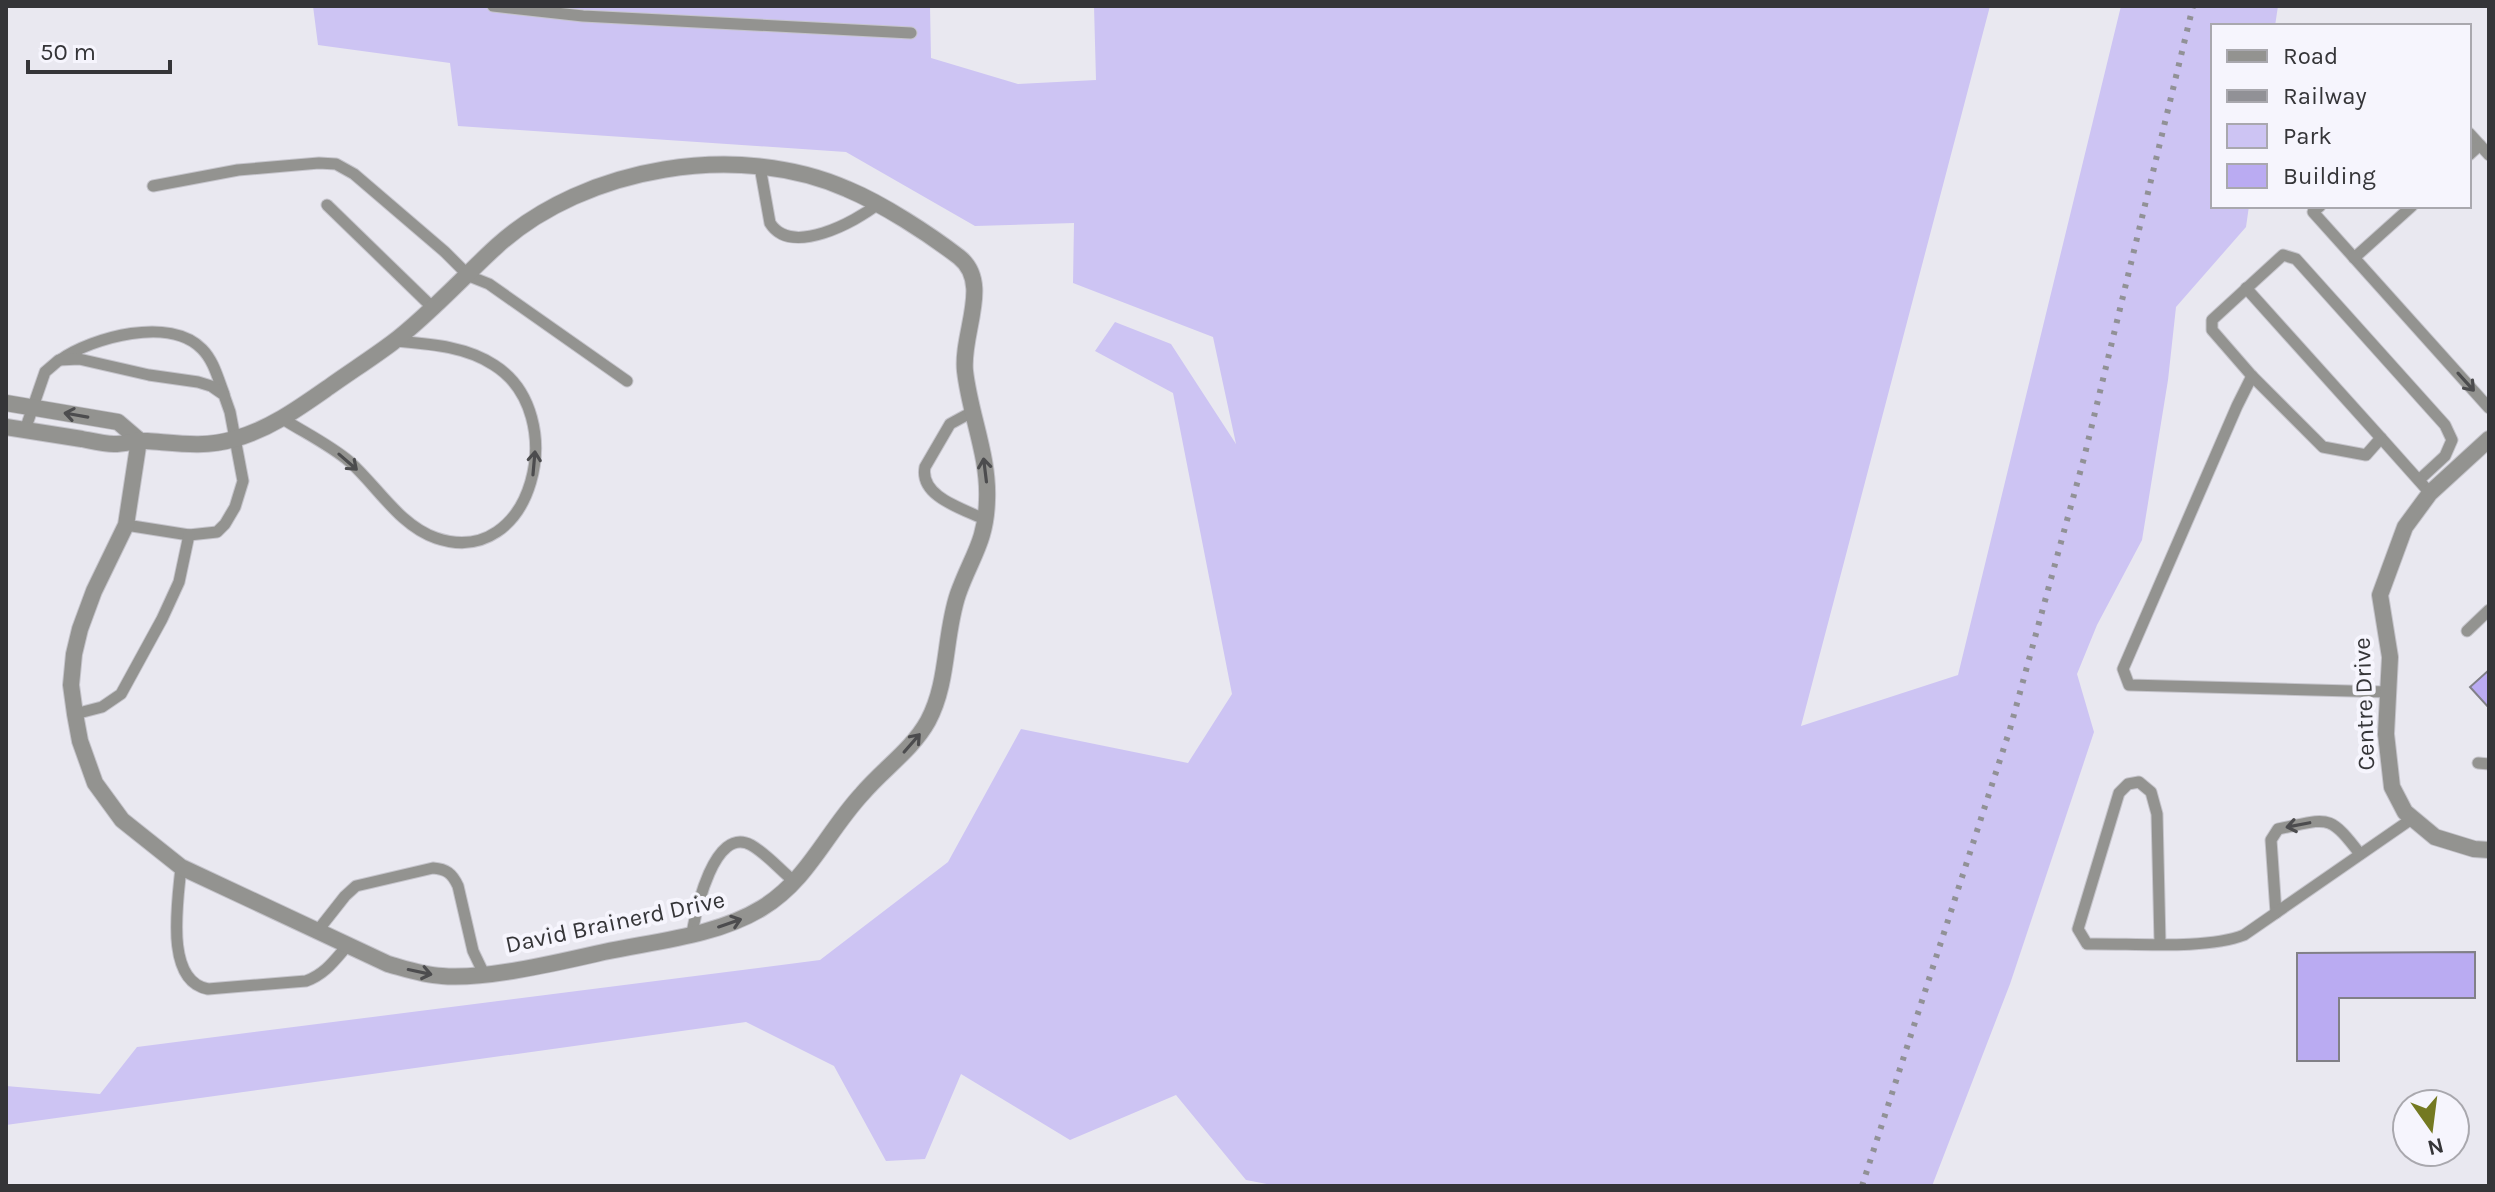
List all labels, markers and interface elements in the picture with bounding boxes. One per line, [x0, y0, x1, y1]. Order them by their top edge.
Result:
scale bar [28, 24, 170, 74]
legend [2211, 24, 2471, 208]
text: 50 m [40, 38, 96, 66]
text: Road [2283, 42, 2338, 70]
text: Railway [2283, 82, 2367, 110]
text: Park [2283, 122, 2332, 150]
text: Building [2283, 162, 2376, 190]
one-way arrow [2456, 372, 2474, 392]
one-way arrow [64, 406, 89, 421]
one-way arrow [527, 450, 542, 477]
one-way arrow [337, 453, 358, 471]
one-way arrow [978, 457, 993, 484]
street label: Centre Drive [2348, 637, 2380, 771]
one-way arrow [903, 733, 921, 753]
one-way arrow [2286, 819, 2312, 834]
street label: David Brainerd Drive [503, 885, 727, 959]
one-way arrow [717, 914, 742, 929]
one-way arrow [407, 965, 432, 980]
north arrow [2391, 1088, 2471, 1168]
text: N [2425, 1132, 2446, 1161]

